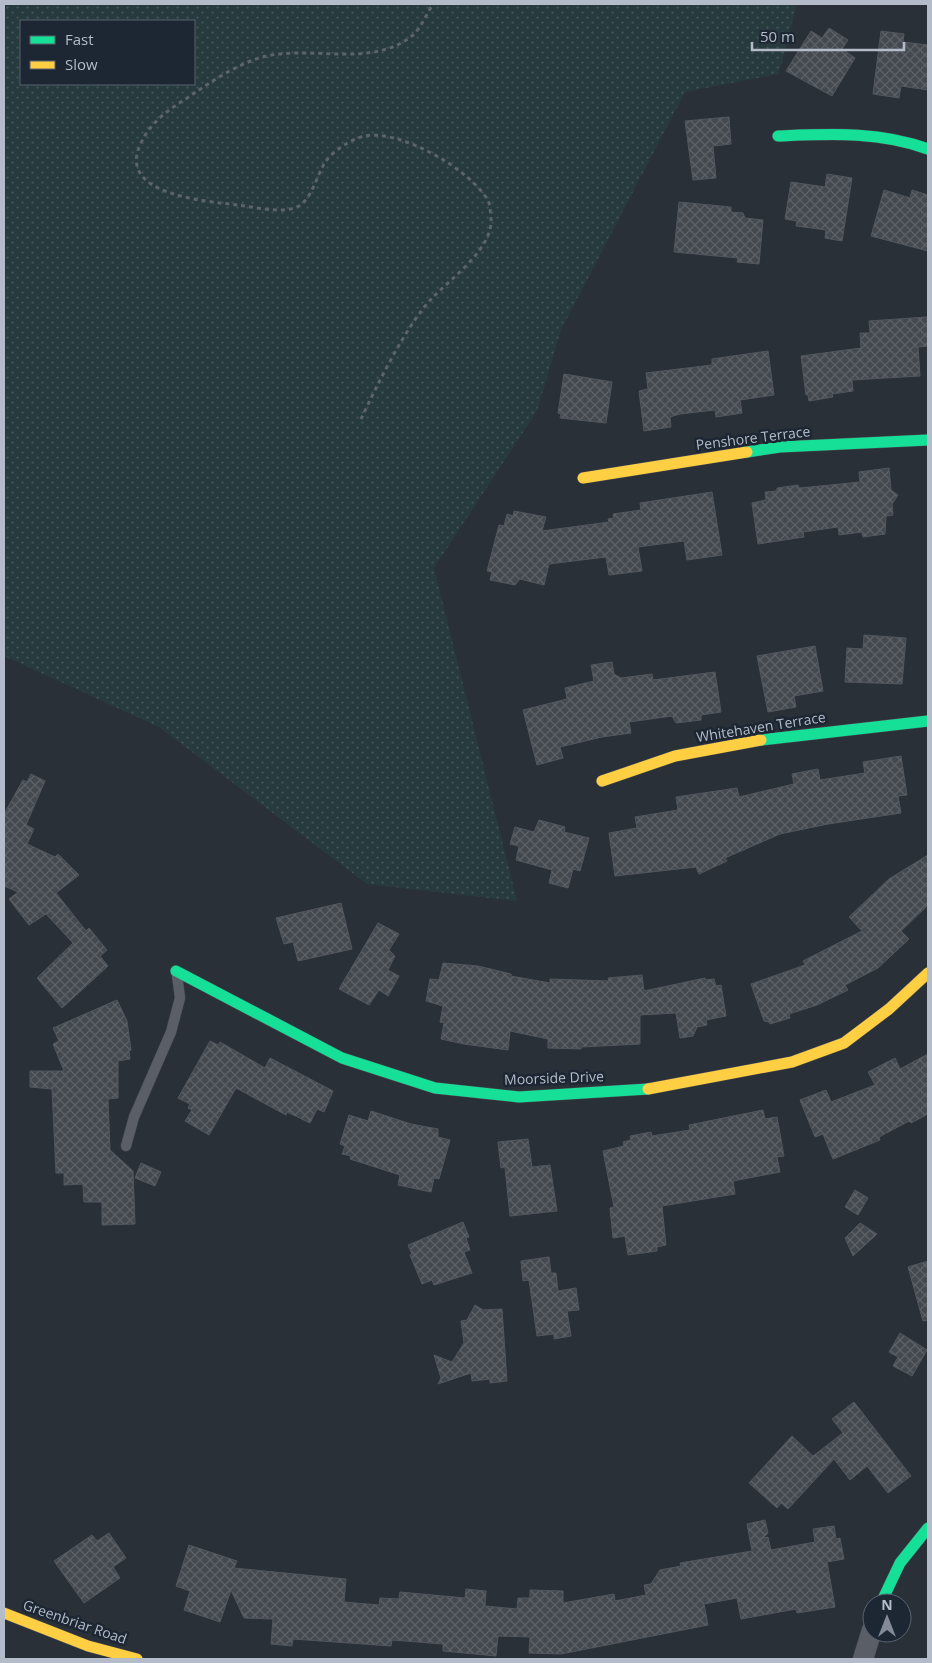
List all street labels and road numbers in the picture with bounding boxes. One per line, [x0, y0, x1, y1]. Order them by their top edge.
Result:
street label: Penshore Terrace [695, 421, 811, 454]
street label: Whitehaven Terrace [695, 707, 827, 746]
street label: Moorside Drive [504, 1066, 604, 1089]
street label: Greenbriar Road [21, 1595, 130, 1648]

